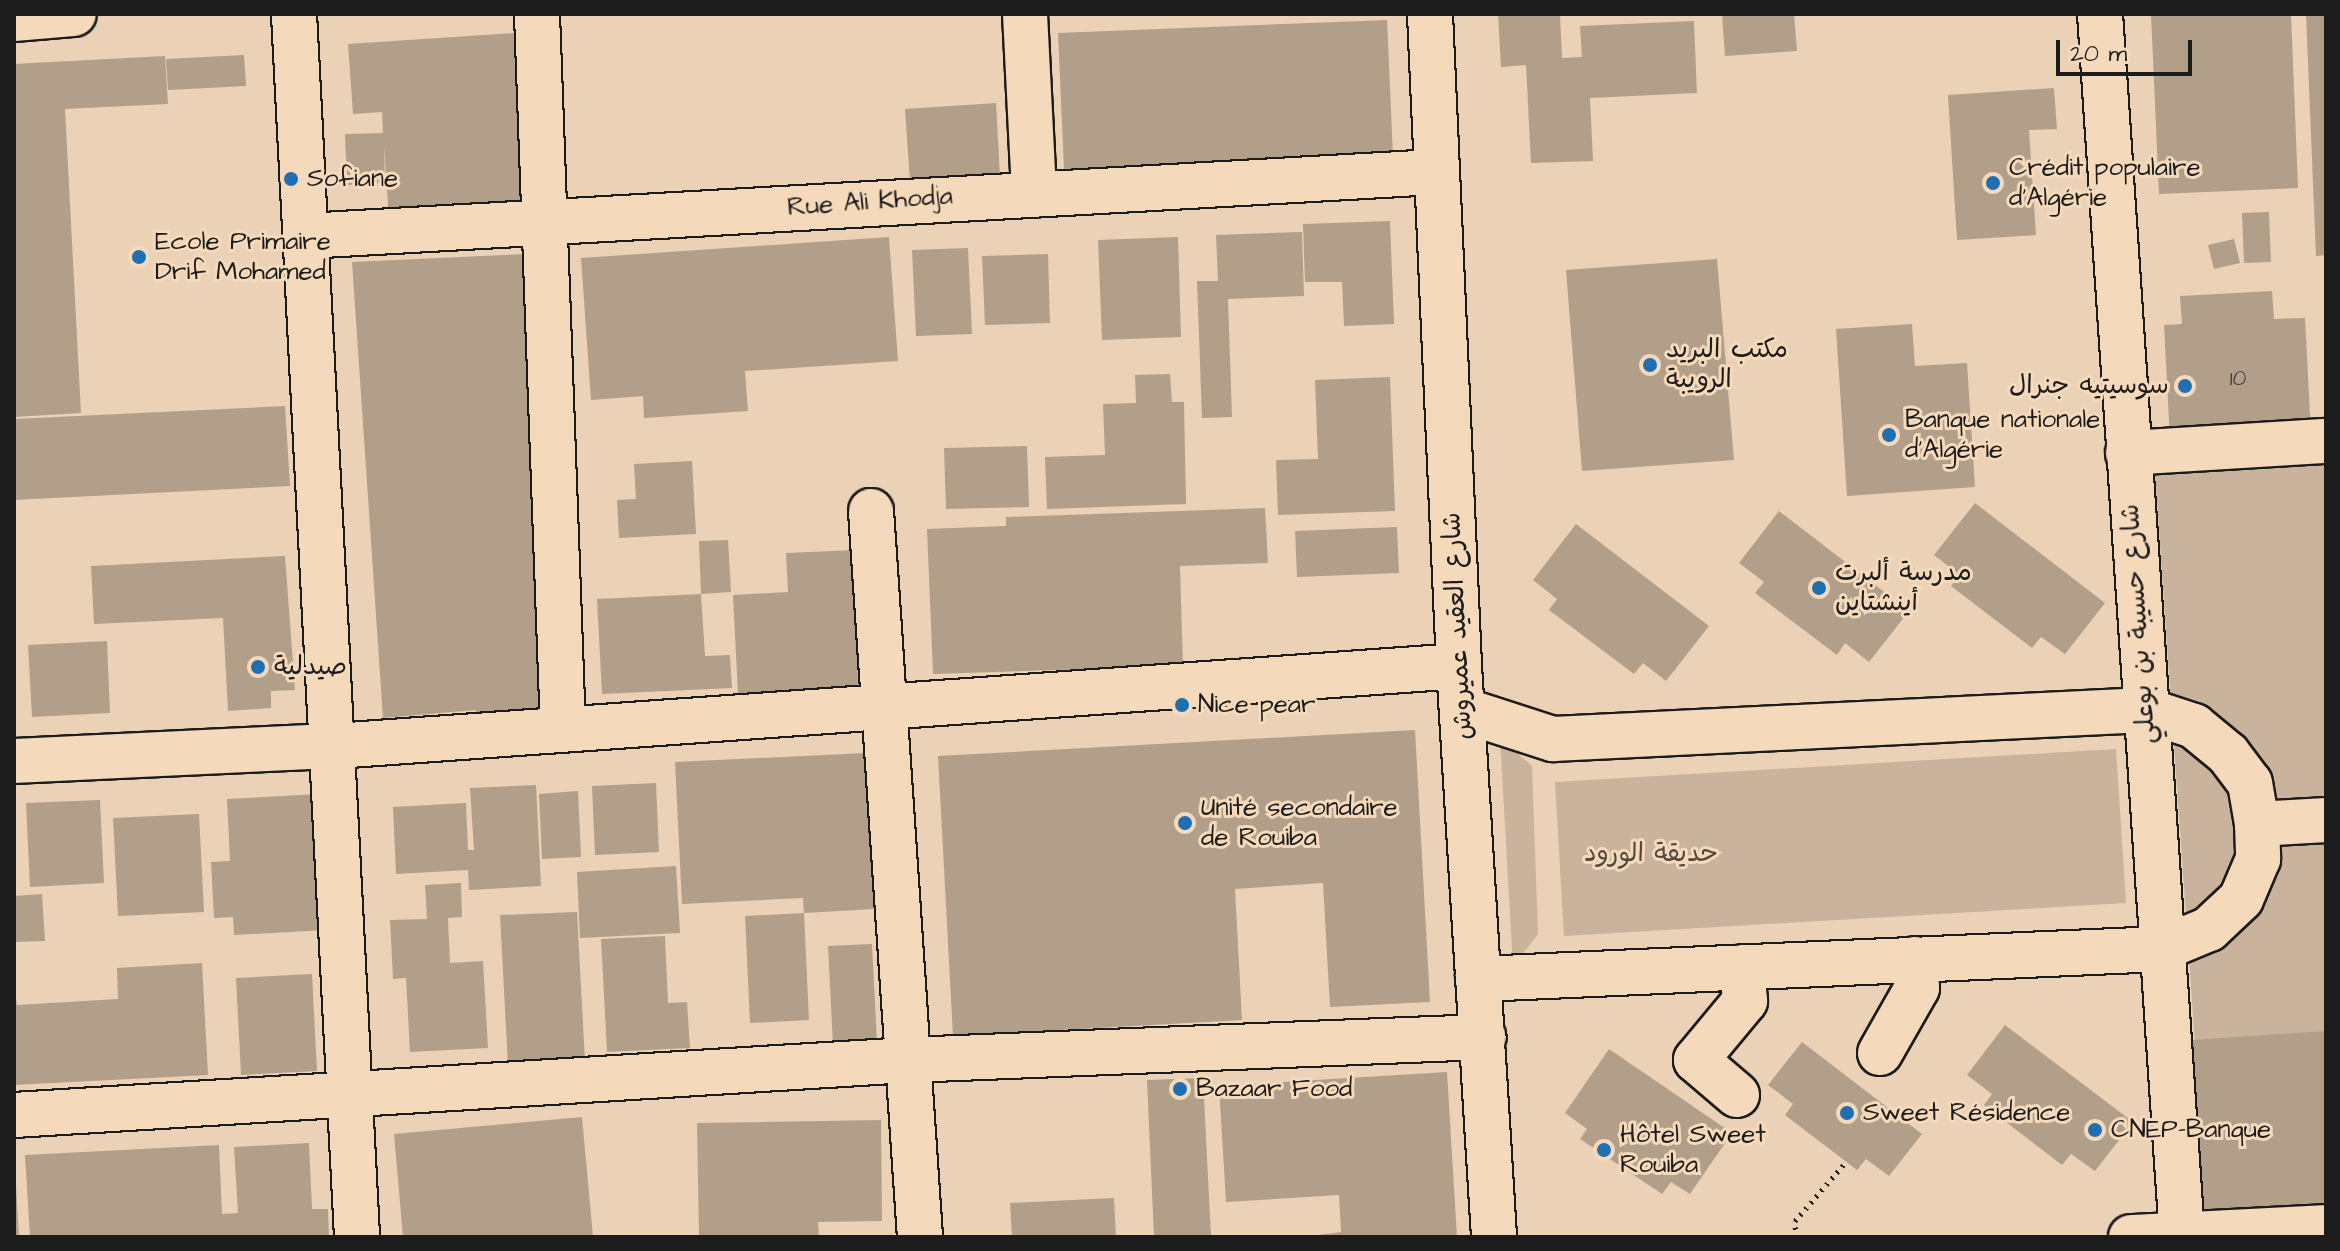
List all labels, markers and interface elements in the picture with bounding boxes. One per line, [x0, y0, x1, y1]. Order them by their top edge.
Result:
scale bar [2060, 24, 2196, 74]
text: 20 m [2070, 37, 2127, 71]
place label: Crédit populaire d'Algérie [2009, 152, 2200, 214]
place label: Sofiane [307, 163, 398, 195]
marker: Sofiane [282, 170, 300, 188]
marker: Crédit populaire d'Algérie [1984, 174, 2002, 192]
street label: Rue Ali Khodja [786, 181, 954, 223]
place label: Ecole Primaire Drif Mohamed [155, 226, 331, 288]
marker: Ecole Primaire Drif Mohamed [130, 248, 148, 266]
place label: مكتب البريد الرويبة [1666, 334, 1788, 396]
marker: مكتب البريد الرويبة [1641, 356, 1659, 374]
house number: 10 [2230, 366, 2246, 392]
place label: سوسيتيه جنرال [2009, 370, 2169, 402]
marker: سوسيتيه جنرال [2176, 377, 2194, 395]
place label: Banque nationale d'Algérie [1905, 404, 2100, 466]
marker: Banque nationale d'Algérie [1880, 426, 1898, 444]
street label: شارع حسيبة بن بوعلي [2115, 503, 2163, 745]
street label: شارع العقيد عميروش [1436, 511, 1480, 741]
place label: مدرسة ألبرت أينشتاين [1835, 557, 1972, 618]
marker: مدرسة ألبرت أينشتاين [1810, 579, 1828, 597]
place label: صيدلية [274, 651, 347, 683]
marker: صيدلية [249, 658, 267, 676]
place label: Nice pear [1198, 689, 1315, 721]
marker: Nice pear [1173, 696, 1191, 714]
place label: Unité secondaire de Rouiba [1201, 792, 1398, 854]
marker: Unité secondaire de Rouiba [1176, 814, 1194, 832]
park label: حديقة الورود [1584, 838, 1718, 870]
place label: Bazaar Food [1196, 1073, 1352, 1105]
marker: Bazaar Food [1171, 1080, 1189, 1098]
place label: Sweet Résidence [1863, 1097, 2070, 1129]
marker: Sweet Résidence [1838, 1104, 1856, 1122]
place label: CNEP-Banque [2111, 1114, 2271, 1146]
place label: Hôtel Sweet Rouiba [1620, 1119, 1766, 1180]
marker: CNEP-Banque [2086, 1121, 2104, 1139]
marker: Hôtel Sweet Rouiba [1595, 1141, 1613, 1159]

